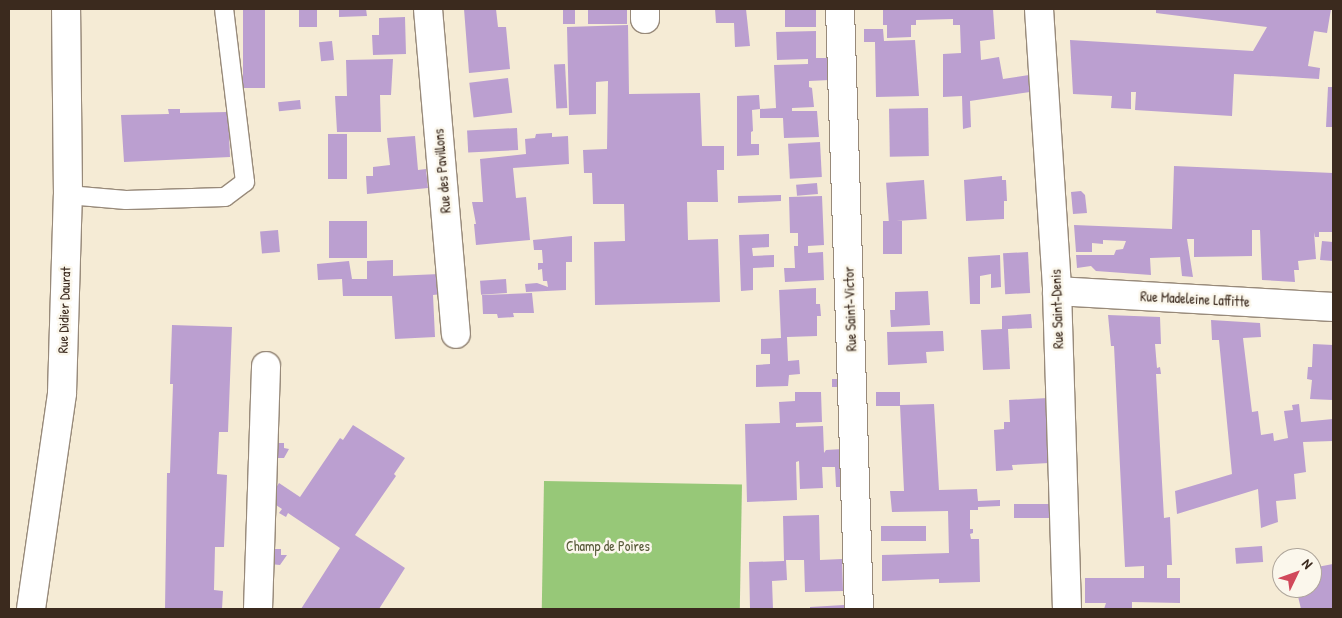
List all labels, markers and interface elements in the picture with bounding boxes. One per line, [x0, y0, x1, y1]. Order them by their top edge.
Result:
street label: Rue des Pavillons [430, 128, 454, 214]
street label: Rue Didier Daurat [54, 266, 74, 354]
street label: Rue Saint-Victor [840, 266, 860, 352]
street label: Rue Saint-Denis [1047, 269, 1067, 349]
street label: Rue Madeleine Laffitte [1140, 288, 1250, 310]
park label: Champ de Poires [566, 538, 650, 554]
north arrow [1272, 548, 1322, 598]
text: N [1298, 554, 1317, 572]

